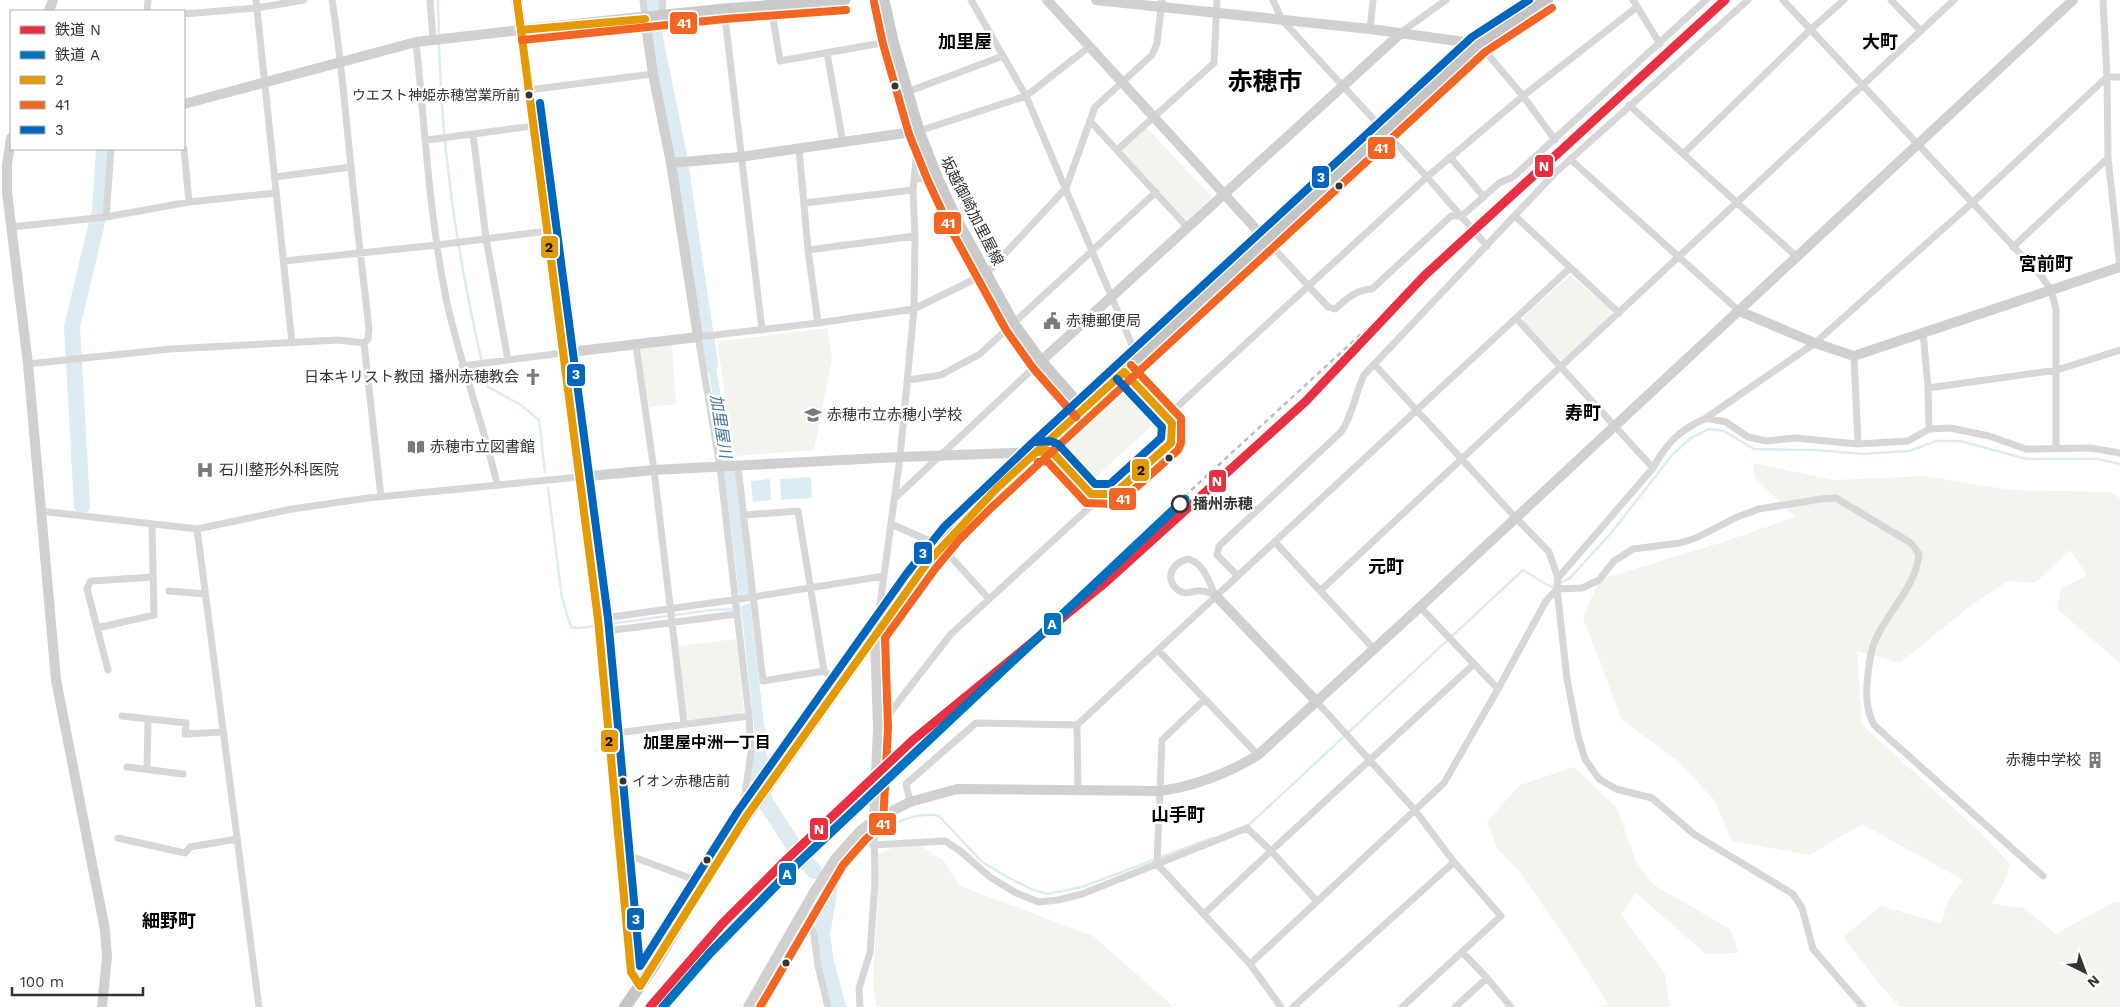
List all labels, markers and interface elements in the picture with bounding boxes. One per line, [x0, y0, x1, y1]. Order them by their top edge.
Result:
legend [10, 10, 185, 150]
line badge: 41 [669, 11, 698, 35]
text: 41 [677, 15, 691, 31]
text: 鉄道 N [55, 21, 101, 39]
district label: 加里屋 [938, 31, 992, 52]
district label: 大町 [1862, 31, 1898, 52]
text: 鉄道 A [55, 46, 100, 64]
district label: 赤穂市 [1227, 67, 1303, 96]
text: 2 [55, 71, 64, 89]
unlabelled marker [890, 81, 900, 91]
place label: ウエスト神姫赤穂営業所前 [352, 87, 520, 103]
marker: ウエスト神姫赤穂営業所前 [524, 90, 534, 100]
text: 41 [55, 96, 70, 114]
text: 3 [55, 121, 64, 139]
line badge: 41 [1367, 136, 1396, 160]
text: 41 [1374, 140, 1388, 156]
street label: 坂越御崎加里屋線 [937, 153, 1007, 269]
line badge: N [1534, 154, 1554, 178]
text: N [1539, 158, 1549, 174]
line badge: 3 [1311, 165, 1330, 189]
text: 3 [1317, 169, 1325, 185]
unlabelled marker [1334, 181, 1344, 191]
line badge: 41 [933, 211, 962, 235]
text: 41 [941, 215, 955, 231]
line badge: 2 [540, 235, 559, 259]
text: 2 [545, 239, 553, 255]
district label: 宮前町 [2019, 253, 2073, 274]
public building icon: 赤穂郵便局 [1042, 311, 1062, 331]
place label: 赤穂郵便局 [1066, 312, 1141, 330]
line badge: 3 [566, 363, 586, 387]
text: 3 [572, 366, 580, 382]
church icon: 日本キリスト教団 播州赤穂教会 [523, 367, 543, 387]
place label: 日本キリスト教団 播州赤穂教会 [304, 368, 519, 386]
water label: 加里屋川 [707, 393, 736, 461]
district label: 寿町 [1565, 402, 1601, 423]
school or university icon: 赤穂市立赤穂小学校 [803, 405, 823, 425]
place label: 赤穂市立赤穂小学校 [827, 406, 962, 424]
library icon: 赤穂市立図書館 [406, 437, 426, 457]
place label: 赤穂市立図書館 [430, 438, 535, 456]
unlabelled marker [1164, 453, 1174, 463]
line badge: 2 [1131, 458, 1150, 482]
hospital icon: 石川整形外科医院 [195, 460, 215, 480]
place label: 石川整形外科医院 [219, 461, 339, 479]
text: 2 [1137, 462, 1145, 478]
line badge: N [1208, 469, 1227, 493]
text: N [1212, 473, 1222, 489]
line badge: 41 [1108, 487, 1137, 511]
text: 41 [1116, 491, 1130, 507]
marker: 播州赤穂 [1171, 495, 1189, 513]
place label: 播州赤穂 [1193, 495, 1253, 513]
line badge: 3 [913, 541, 933, 565]
text: 3 [919, 545, 927, 561]
district label: 元町 [1368, 556, 1404, 577]
line badge: A [1043, 612, 1062, 636]
text: A [1047, 616, 1057, 632]
line badge: 2 [600, 729, 619, 753]
text: 2 [605, 733, 613, 749]
district label: 加里屋中洲一丁目 [643, 733, 771, 752]
building icon: 赤穂中学校 [2085, 750, 2105, 770]
place label: 赤穂中学校 [2006, 751, 2081, 769]
place label: イオン赤穂店前 [632, 773, 730, 789]
marker: イオン赤穂店前 [618, 776, 628, 786]
district label: 山手町 [1151, 804, 1205, 825]
line badge: 41 [868, 812, 897, 836]
text: 41 [876, 816, 890, 832]
line badge: N [809, 817, 829, 841]
text: N [814, 821, 824, 837]
unlabelled marker [702, 855, 712, 865]
line badge: A [778, 862, 797, 886]
text: A [782, 866, 792, 882]
line badge: 3 [626, 907, 645, 931]
district label: 細野町 [142, 910, 196, 931]
text: 3 [632, 911, 640, 927]
north arrow [2060, 947, 2110, 997]
unlabelled marker [781, 958, 791, 968]
scale bar [12, 964, 144, 996]
text: N [2084, 972, 2103, 991]
text: 100 m [20, 973, 64, 991]

